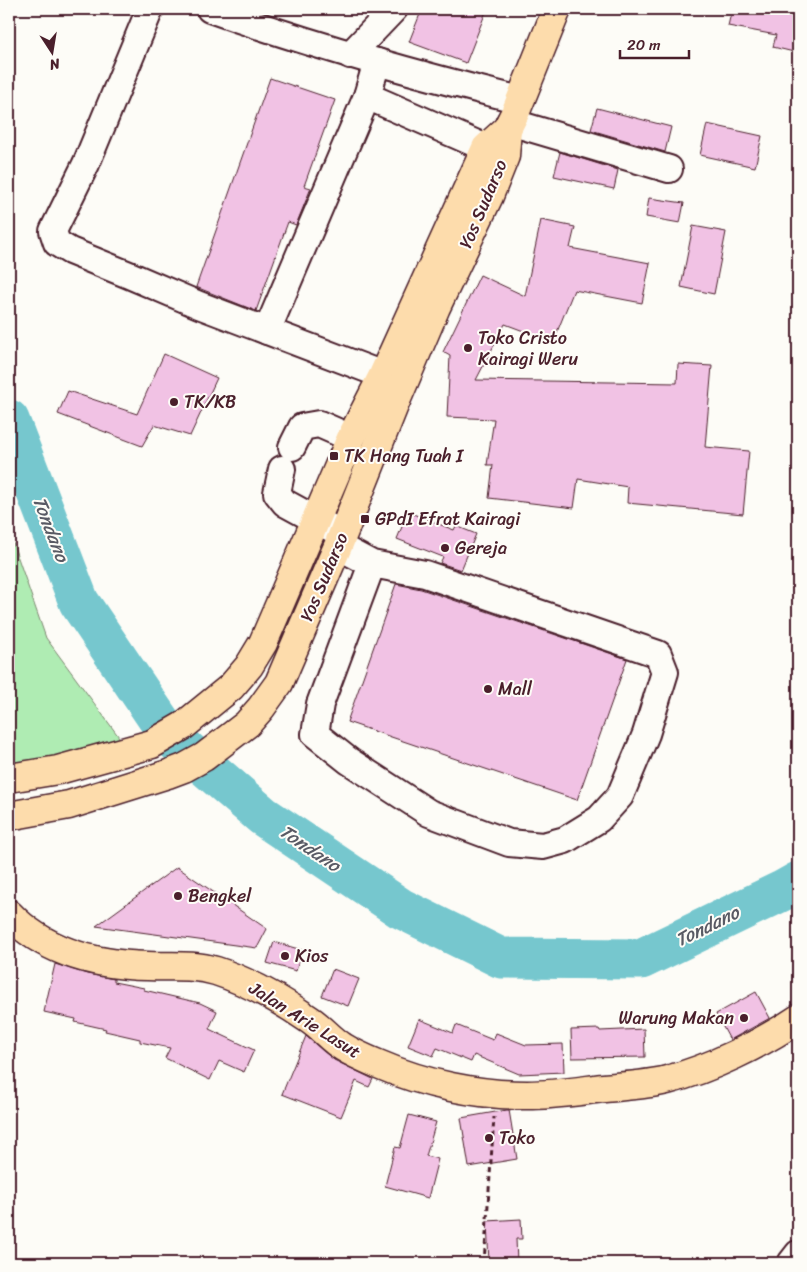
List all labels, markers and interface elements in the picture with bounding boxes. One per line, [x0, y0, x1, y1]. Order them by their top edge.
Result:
north arrow [28, 28, 78, 78]
scale bar [620, 28, 688, 60]
text: 20 m [627, 32, 661, 58]
text: N [47, 51, 63, 78]
street label: Yos Sudarso [450, 154, 516, 254]
place label: Toko Cristo Kairagi Weru [478, 322, 579, 375]
marker: Toko Cristo Kairagi Weru [462, 342, 474, 354]
place label: TK/KB [184, 386, 236, 418]
marker: TK/KB [168, 396, 180, 408]
place label: TK Hang Tuah I [344, 440, 465, 472]
marker: TK Hang Tuah I [328, 450, 340, 462]
water label: Tondano [23, 491, 79, 568]
place label: GPdI Efrat Kairagi [375, 503, 521, 535]
marker: GPdI Efrat Kairagi [359, 513, 371, 525]
street label: Yos Sudarso [291, 527, 357, 627]
place label: Gereja [455, 532, 507, 564]
marker: Gereja [439, 542, 451, 554]
place label: Mall [498, 673, 533, 705]
marker: Mall [482, 683, 494, 695]
water label: Tondano [273, 815, 349, 882]
place label: Bengkel [188, 880, 252, 912]
marker: Bengkel [172, 890, 184, 902]
water label: Tondano [669, 896, 746, 956]
place label: Kios [295, 940, 329, 972]
marker: Kios [279, 950, 291, 962]
street label: Jalan Arie Lasut [242, 972, 368, 1067]
place label: Warung Makan [619, 1002, 734, 1034]
marker: Warung Makan [738, 1012, 750, 1024]
place label: Toko [499, 1122, 535, 1154]
marker: Toko [483, 1132, 495, 1144]

